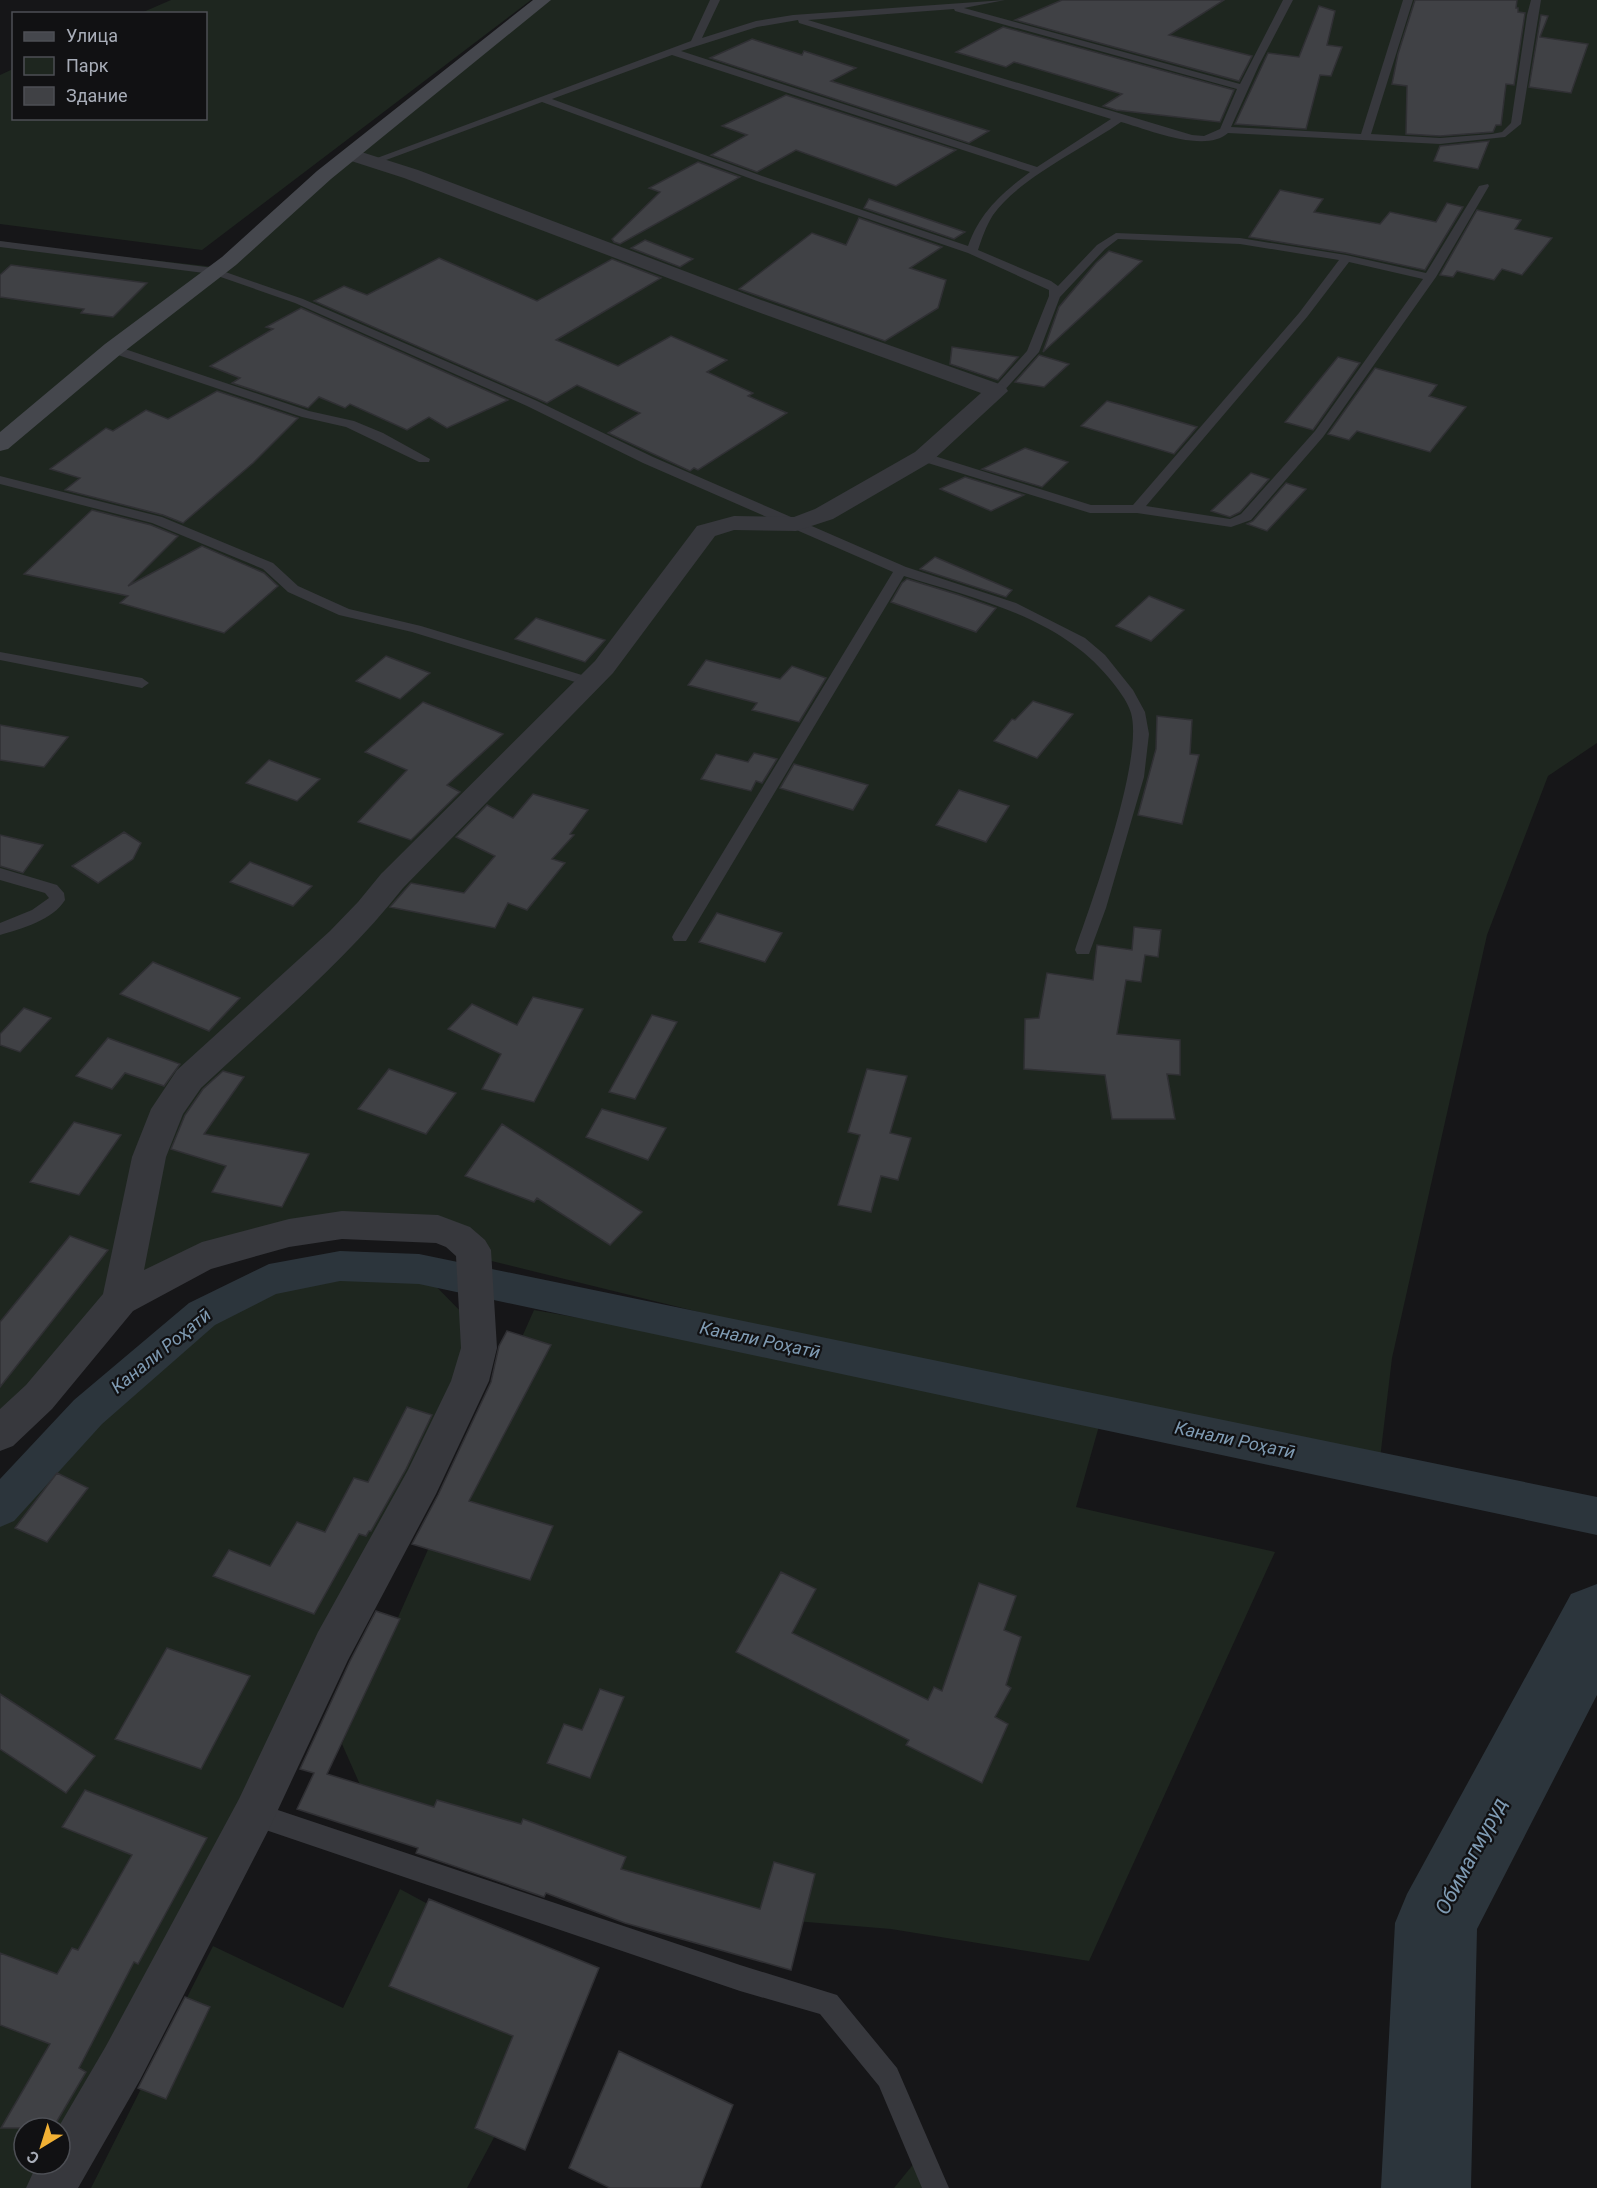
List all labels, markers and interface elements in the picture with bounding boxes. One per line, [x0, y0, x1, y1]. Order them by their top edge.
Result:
legend [12, 12, 207, 120]
text: Улица [66, 25, 118, 46]
text: Парк [66, 55, 109, 76]
text: Здание [66, 85, 128, 106]
water label: Канали Роҳатӣ [106, 1304, 215, 1397]
water label: Канали Роҳатӣ [698, 1316, 822, 1363]
water label: Канали Роҳатӣ [1173, 1416, 1297, 1463]
water label: Обимагмуруд [1430, 1793, 1512, 1919]
north arrow [12, 2116, 72, 2176]
text: С [23, 2147, 43, 2168]

